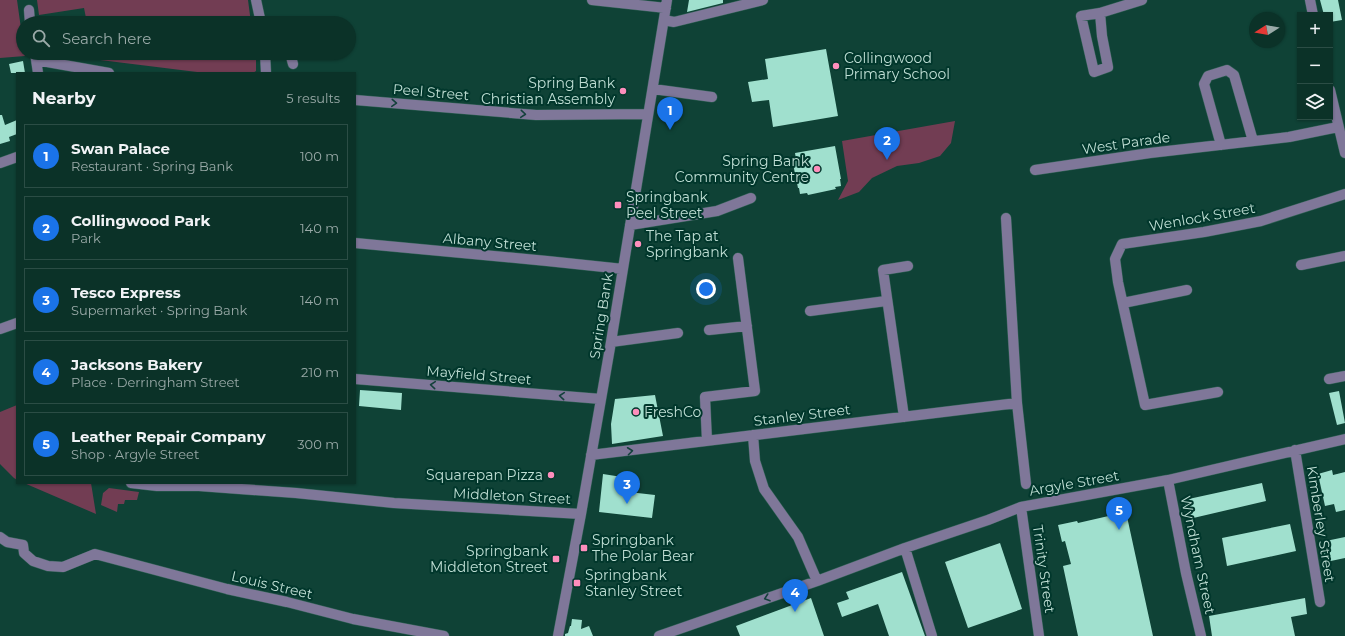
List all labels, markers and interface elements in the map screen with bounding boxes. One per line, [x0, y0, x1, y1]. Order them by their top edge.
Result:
north arrow [1249, 12, 1285, 48]
map controls [1297, 12, 1333, 120]
button: + [1297, 12, 1333, 48]
search box [16, 16, 356, 60]
icon: search [30, 27, 52, 49]
text: Search here [62, 29, 151, 48]
button: − [1297, 48, 1333, 84]
place label: Collingwood Primary School [844, 49, 950, 83]
marker: Collingwood Primary School [831, 61, 841, 71]
place label: Spring Bank Christian Assembly [481, 74, 616, 108]
street label: Peel Street [392, 80, 470, 104]
button: layers [1297, 84, 1333, 120]
marker: Spring Bank Christian Assembly [618, 86, 628, 96]
text: Nearby [32, 88, 96, 108]
text: 5 results [286, 90, 340, 106]
pin: 1 [657, 97, 683, 130]
one-way arrow [391, 99, 397, 108]
one-way arrow [520, 109, 526, 118]
pin: 2 [874, 127, 900, 160]
street label: West Parade [1081, 128, 1171, 158]
text: Swan Palace [71, 139, 170, 158]
text: 1 [43, 148, 49, 164]
text: 100 m [300, 148, 339, 164]
place label: Spring Bank Community Centre [675, 152, 810, 186]
text: Restaurant · Spring Bank [71, 158, 233, 174]
marker: Spring Bank Community Centre [812, 164, 822, 174]
place label: Springbank Peel Street [626, 188, 709, 222]
street label: Wenlock Street [1148, 199, 1257, 235]
marker: Springbank Peel Street [613, 200, 623, 210]
text: Collingwood Park [71, 211, 210, 230]
text: 2 [42, 220, 50, 236]
text: 140 m [300, 220, 339, 236]
place label: The Tap at Springbank [646, 227, 729, 261]
street label: Albany Street [442, 229, 538, 255]
text: Park [71, 230, 101, 246]
marker: The Tap at Springbank [633, 239, 643, 249]
street label: Spring Bank [585, 271, 617, 360]
your location [696, 279, 716, 299]
text: Tesco Express [71, 283, 181, 302]
text: 3 [42, 292, 50, 308]
text: 140 m [300, 292, 339, 308]
text: Supermarket · Spring Bank [71, 302, 247, 318]
text: Jacksons Bakery [71, 355, 202, 374]
street label: Mayfield Street [426, 361, 533, 389]
text: 4 [42, 364, 50, 380]
text: 210 m [301, 364, 339, 380]
text: Place · Derringham Street [71, 374, 240, 390]
one-way arrow [430, 381, 436, 390]
one-way arrow [559, 391, 565, 400]
street label: Stanley Street [753, 400, 852, 430]
place label: FreshCo [644, 403, 702, 421]
marker: FreshCo [631, 407, 641, 417]
text: Leather Repair Company [71, 427, 266, 446]
text: 5 [42, 436, 50, 452]
text: 300 m [297, 436, 339, 452]
text: Shop · Argyle Street [71, 446, 199, 462]
one-way arrow [627, 446, 633, 455]
street label: Kimberley Street [1303, 464, 1339, 584]
place label: Squarepan Pizza [426, 466, 543, 484]
street label: Argyle Street [1028, 466, 1121, 500]
marker: Squarepan Pizza [546, 470, 556, 480]
pin: 3 [614, 471, 640, 504]
street label: Middleton Street [453, 484, 572, 508]
street label: Wyndham Street [1177, 494, 1219, 616]
pin: 5 [1106, 497, 1132, 530]
street label: Trinity Street [1029, 524, 1059, 615]
place label: Springbank The Polar Bear [592, 531, 695, 565]
place label: Springbank Middleton Street [430, 542, 549, 576]
marker: Springbank The Polar Bear [579, 543, 589, 553]
marker: Springbank Middleton Street [551, 554, 561, 564]
place label: Springbank Stanley Street [585, 566, 683, 600]
street label: Louis Street [230, 567, 315, 603]
marker: Springbank Stanley Street [572, 578, 582, 588]
pin: 4 [782, 579, 808, 612]
one-way arrow [763, 593, 770, 602]

